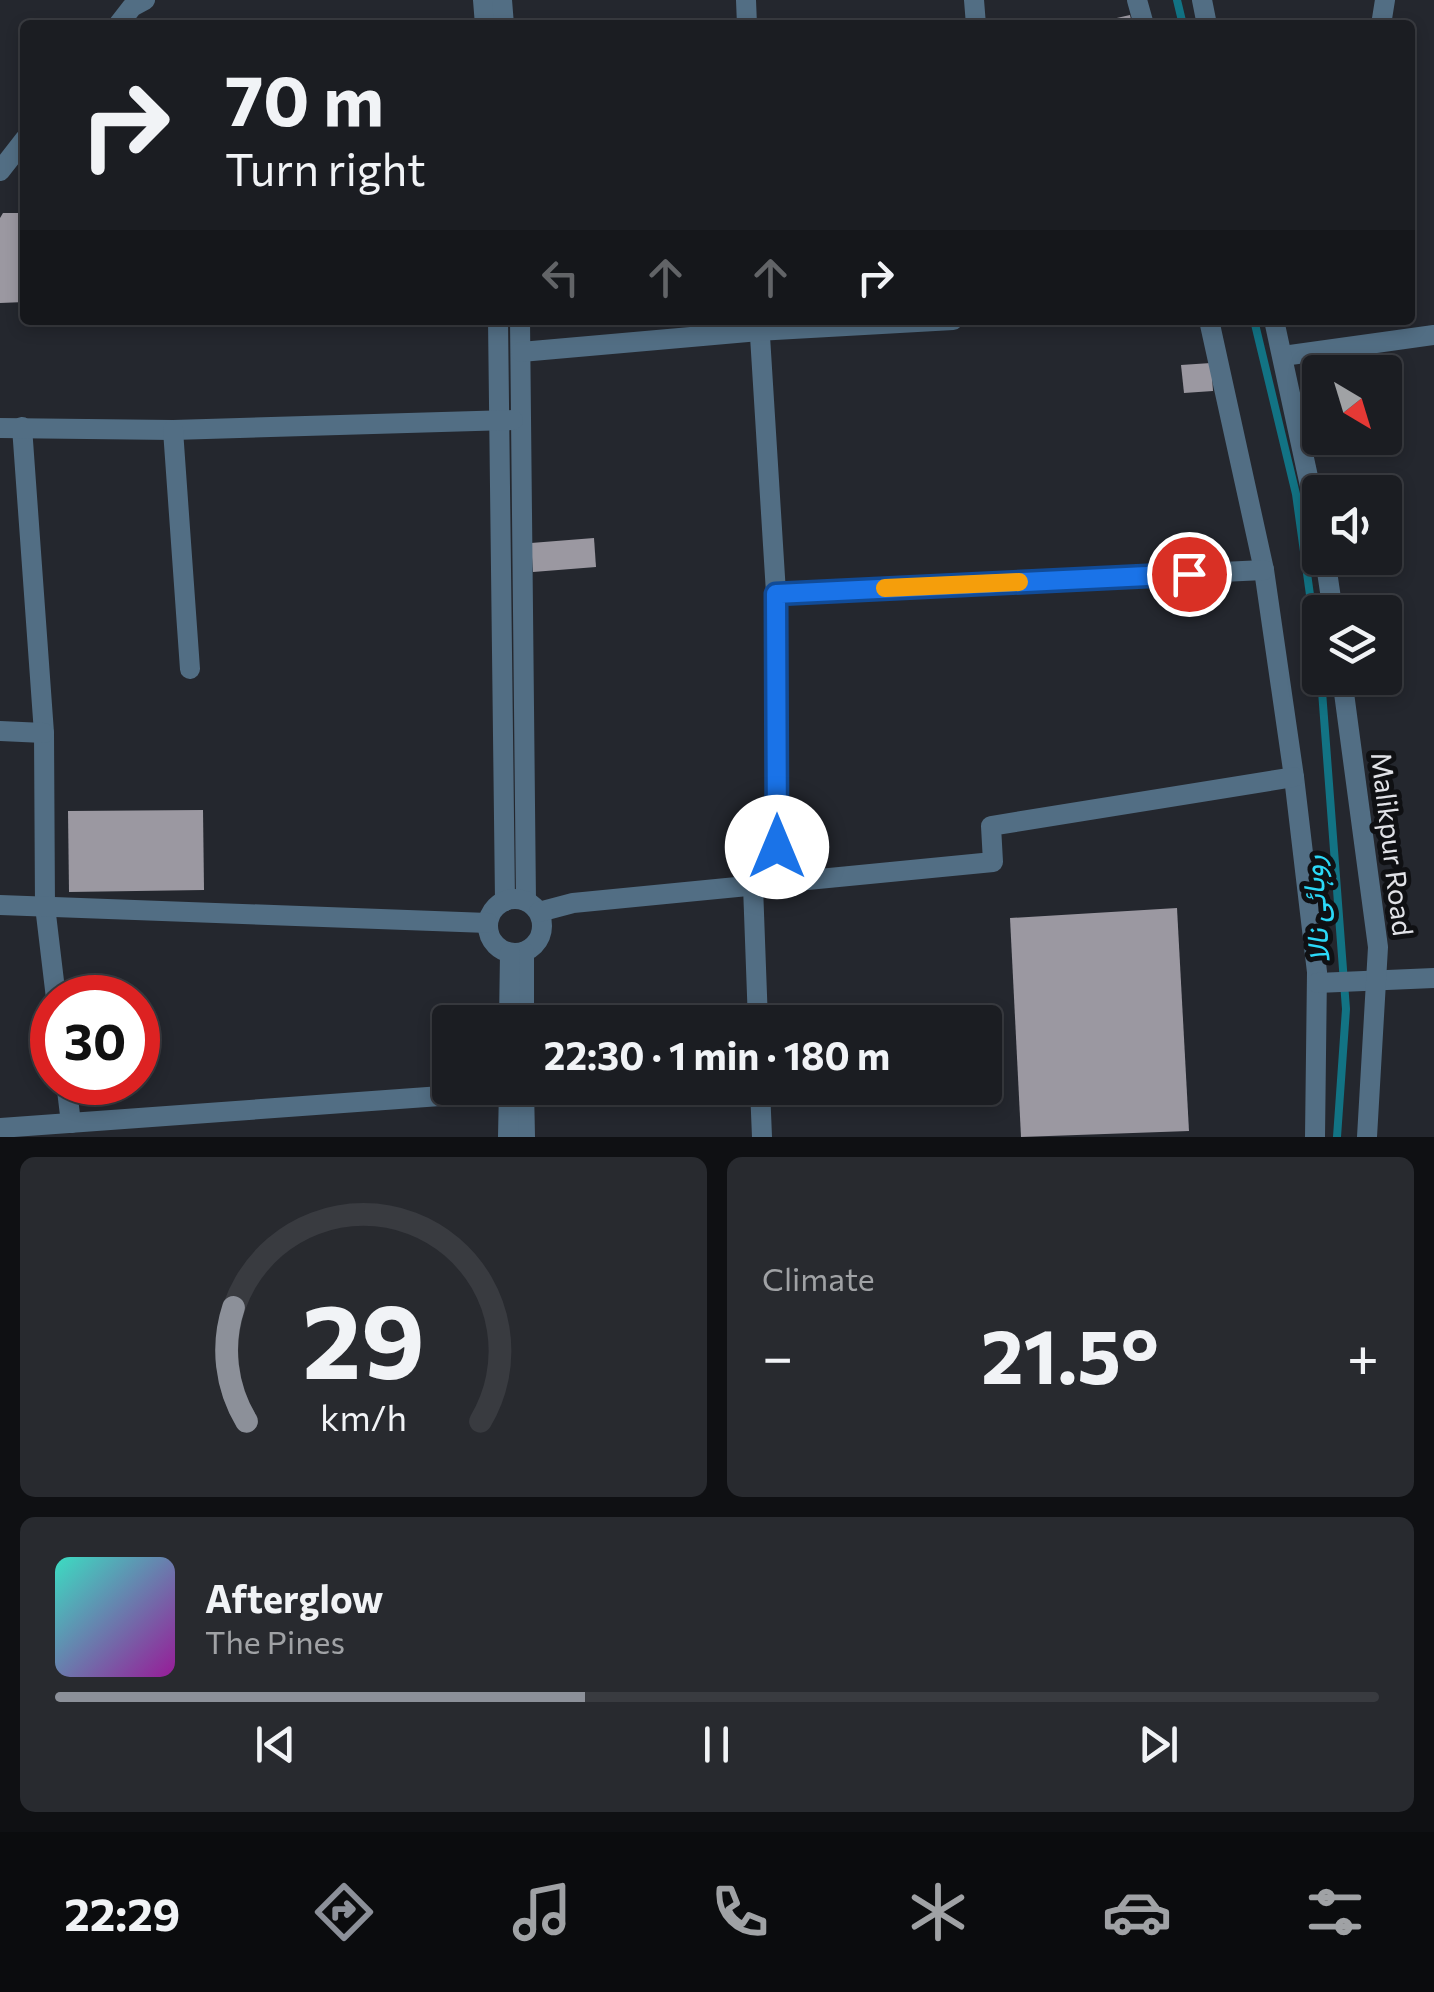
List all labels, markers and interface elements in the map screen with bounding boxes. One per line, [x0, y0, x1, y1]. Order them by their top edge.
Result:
text: 70 m [225, 55, 384, 140]
icon: right [60, 60, 190, 190]
text: Turn right [225, 140, 426, 195]
icon: left [533, 250, 588, 305]
icon: ahead [638, 250, 693, 305]
icon: ahead [743, 250, 798, 305]
icon: right [848, 250, 903, 305]
north arrow [1302, 355, 1402, 455]
map controls [1302, 355, 1402, 695]
button: sound [1302, 475, 1402, 575]
pin [1147, 532, 1232, 617]
icon: arrive [1162, 547, 1217, 602]
button: layers [1302, 595, 1402, 695]
street label: Malikpur Road [1365, 750, 1421, 938]
position arrow [725, 795, 829, 899]
water label: روہائی نالا [1291, 854, 1340, 964]
speed limit sign: 30 [30, 975, 160, 1105]
text: 22:30 · 1 min · 180 m [544, 1031, 890, 1078]
text: Climate [762, 1258, 875, 1298]
text: 29 [302, 1273, 425, 1400]
text: 21.5° [981, 1308, 1159, 1399]
text: − [762, 1321, 793, 1388]
text: + [1347, 1321, 1379, 1388]
text: km/h [320, 1395, 407, 1438]
text: Afterglow [205, 1574, 383, 1621]
text: The Pines [205, 1621, 345, 1661]
icon: previous [248, 1717, 303, 1772]
icon: pause [689, 1717, 744, 1772]
icon: next [1131, 1717, 1186, 1772]
icon: directions [309, 1877, 379, 1947]
icon: music [507, 1877, 577, 1947]
icon: phone [705, 1877, 775, 1947]
icon: climate [903, 1877, 973, 1947]
icon: car [1102, 1877, 1172, 1947]
icon: filters [1300, 1877, 1370, 1947]
text: 22:29 [64, 1885, 180, 1940]

